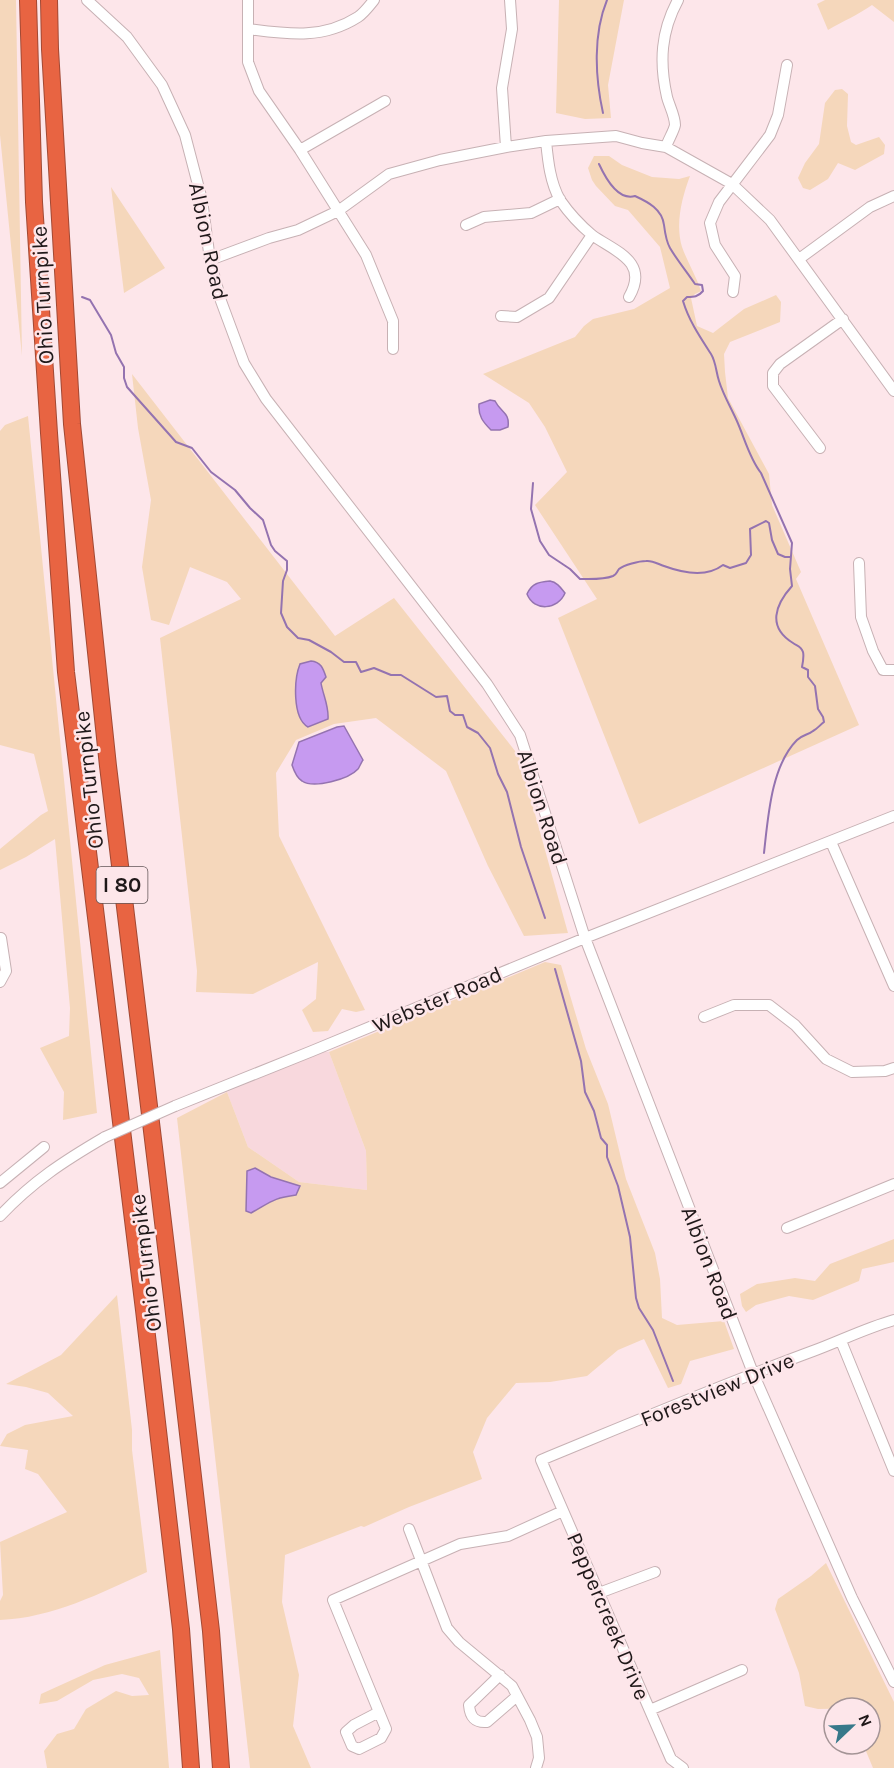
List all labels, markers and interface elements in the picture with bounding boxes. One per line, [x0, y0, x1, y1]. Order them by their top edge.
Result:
street label: Albion Road [183, 180, 233, 302]
street label: Ohio Turnpike [26, 225, 60, 365]
street label: Ohio Turnpike [69, 710, 109, 850]
street label: Albion Road [511, 746, 573, 868]
road number: I 80 [96, 867, 148, 903]
street label: Webster Road [369, 961, 506, 1039]
street label: Ohio Turnpike [125, 1193, 167, 1333]
street label: Albion Road [676, 1203, 743, 1324]
street label: Forestview Drive [637, 1347, 798, 1433]
street label: Peppercreek Drive [561, 1529, 655, 1704]
north arrow [822, 1696, 882, 1756]
text: N [854, 1711, 876, 1729]

